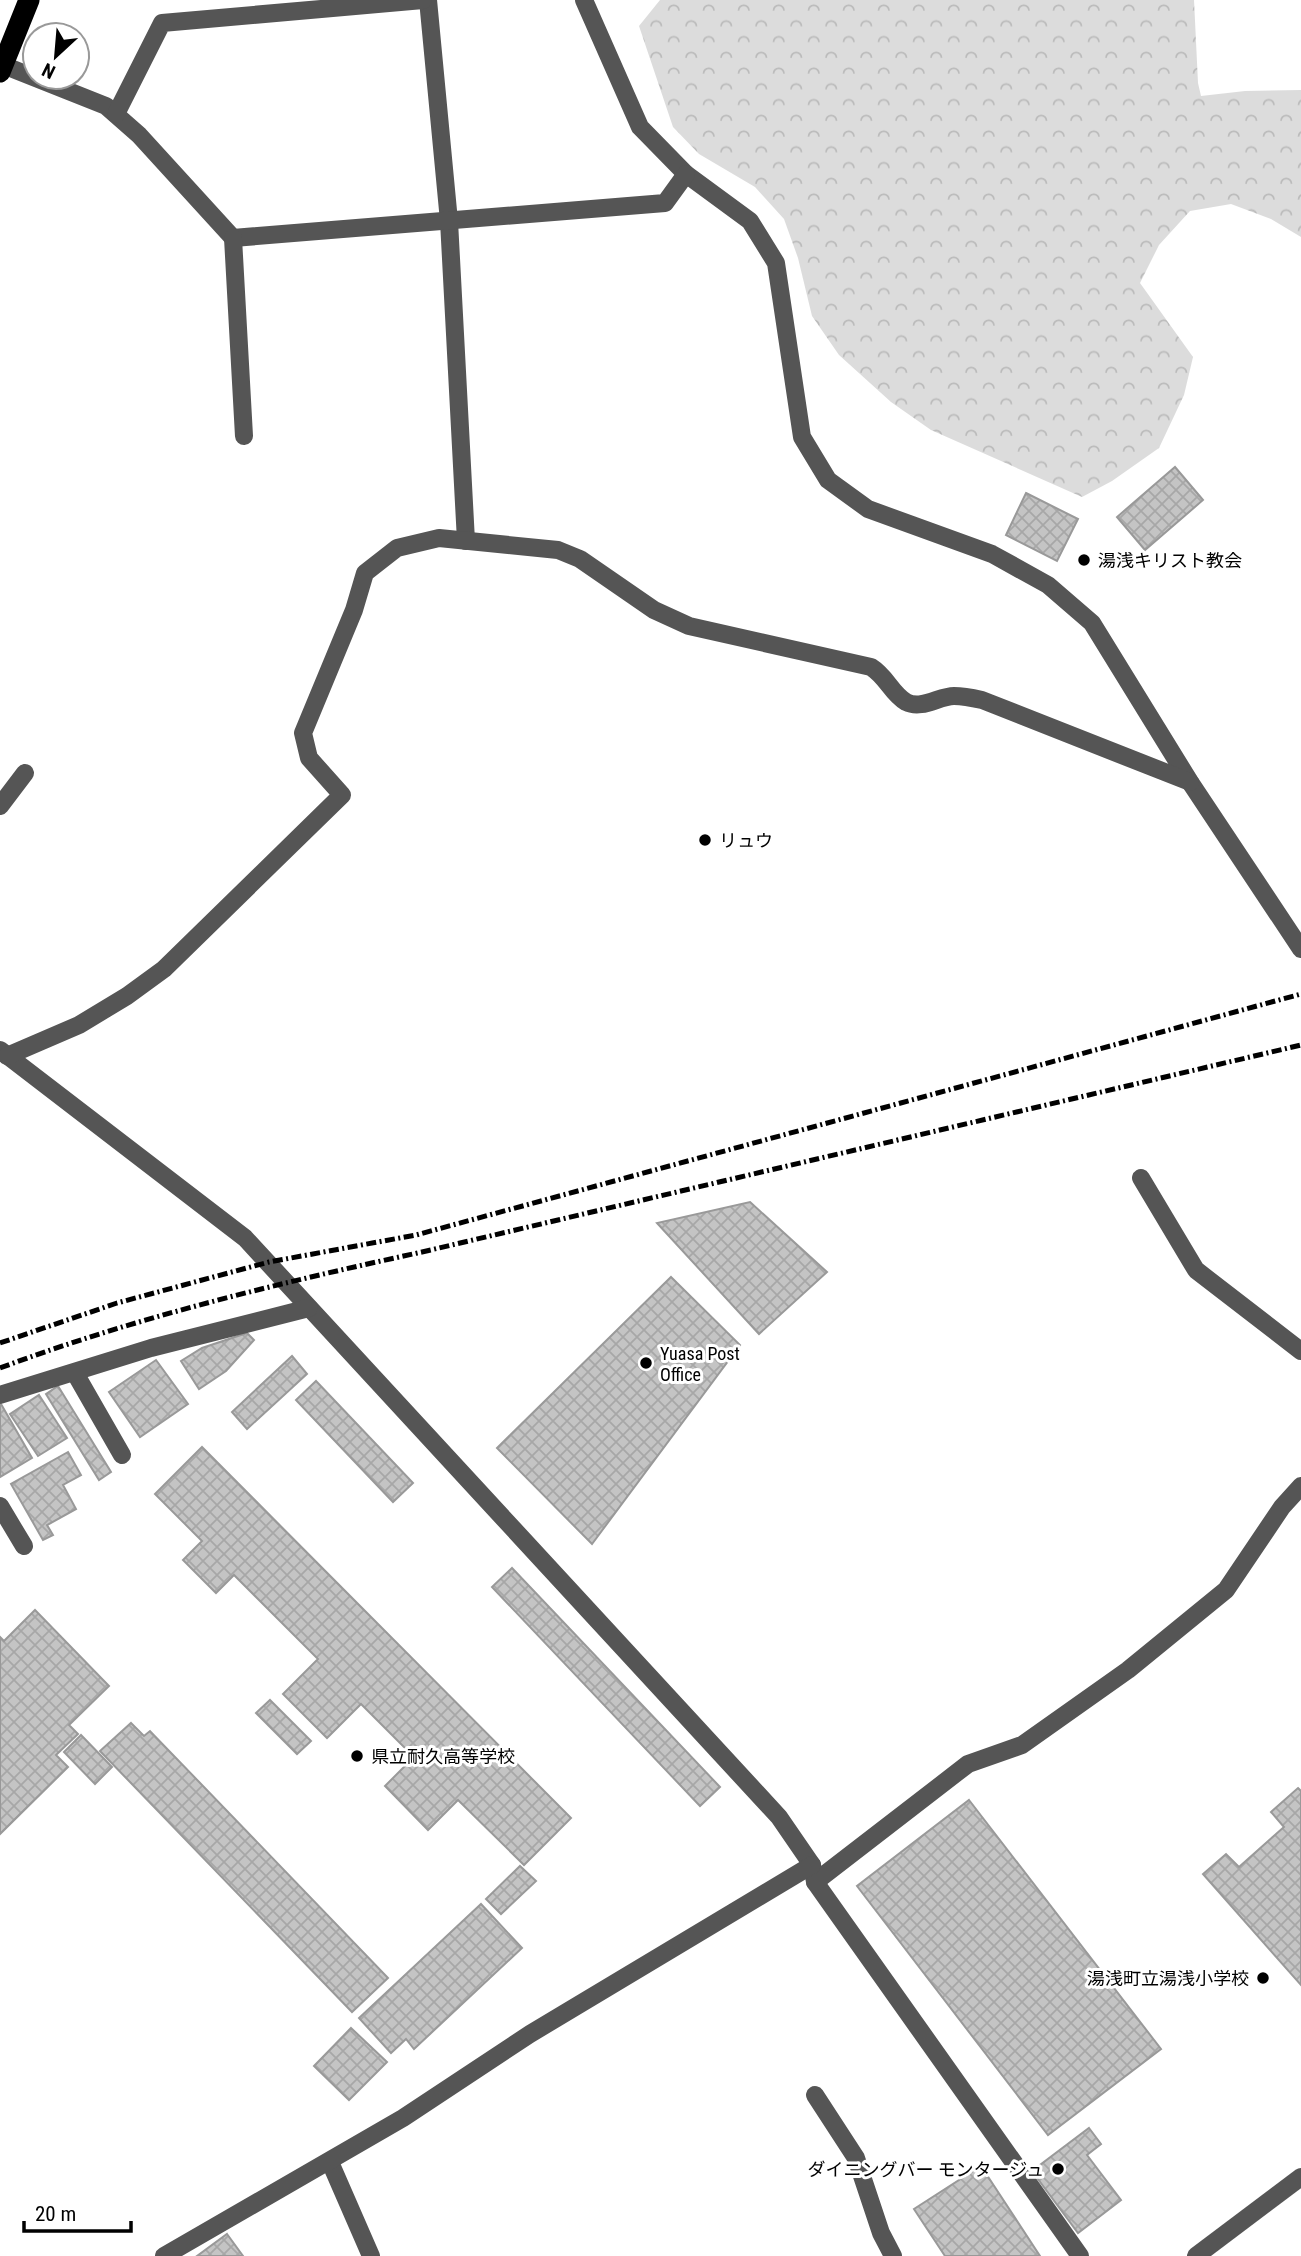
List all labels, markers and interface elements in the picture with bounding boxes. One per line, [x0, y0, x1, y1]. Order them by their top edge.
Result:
north arrow [21, 21, 91, 91]
text: N [38, 58, 59, 84]
place label: 湯浅キリスト教会 [1098, 550, 1242, 571]
marker: 湯浅キリスト教会 [1076, 552, 1092, 568]
place label: リュウ [719, 830, 773, 851]
marker: リュウ [697, 832, 713, 848]
place label: Yuasa Post Office [660, 1343, 740, 1385]
marker: Yuasa Post Office [638, 1355, 654, 1371]
place label: 県立耐久高等学校 [371, 1746, 515, 1767]
marker: 県立耐久高等学校 [349, 1748, 365, 1764]
place label: 湯浅町立湯浅小学校 [1087, 1968, 1249, 1989]
marker: 湯浅町立湯浅小学校 [1255, 1970, 1271, 1986]
place label: ダイニングバー モンタージュ [807, 2159, 1044, 2180]
marker: ダイニングバー モンタージュ [1050, 2161, 1066, 2177]
scale bar [24, 2190, 131, 2234]
text: 20 m [35, 2202, 76, 2226]

